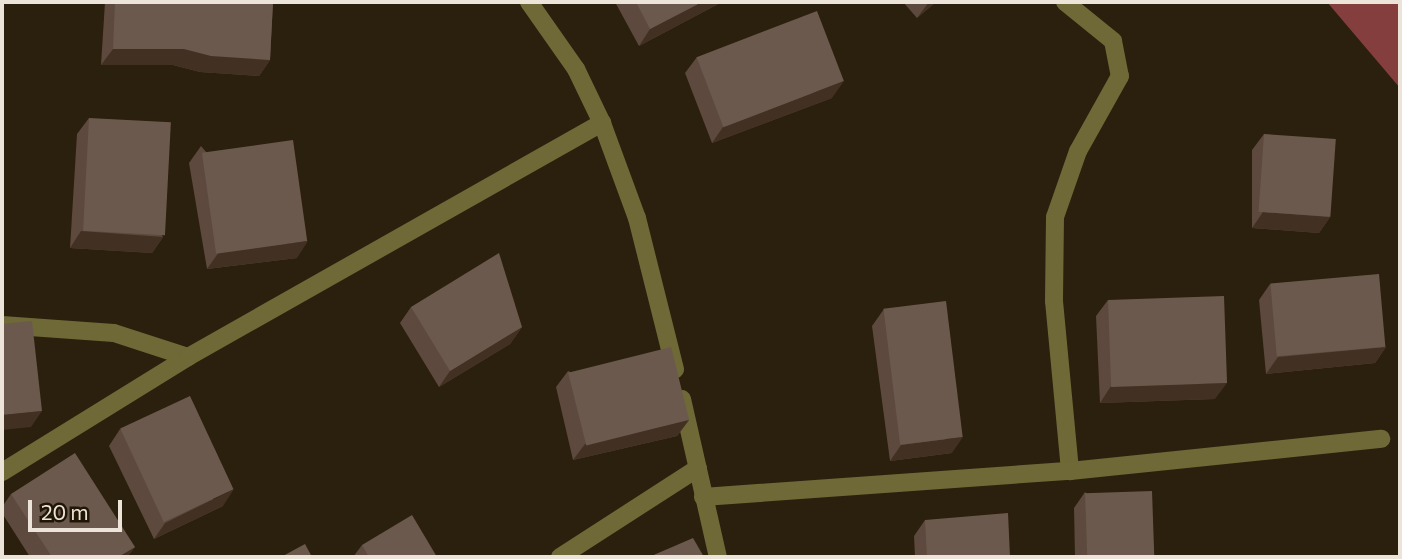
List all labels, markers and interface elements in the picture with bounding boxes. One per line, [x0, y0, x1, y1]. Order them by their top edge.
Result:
scale bar [32, 486, 126, 530]
text: 20 m [41, 499, 89, 524]

